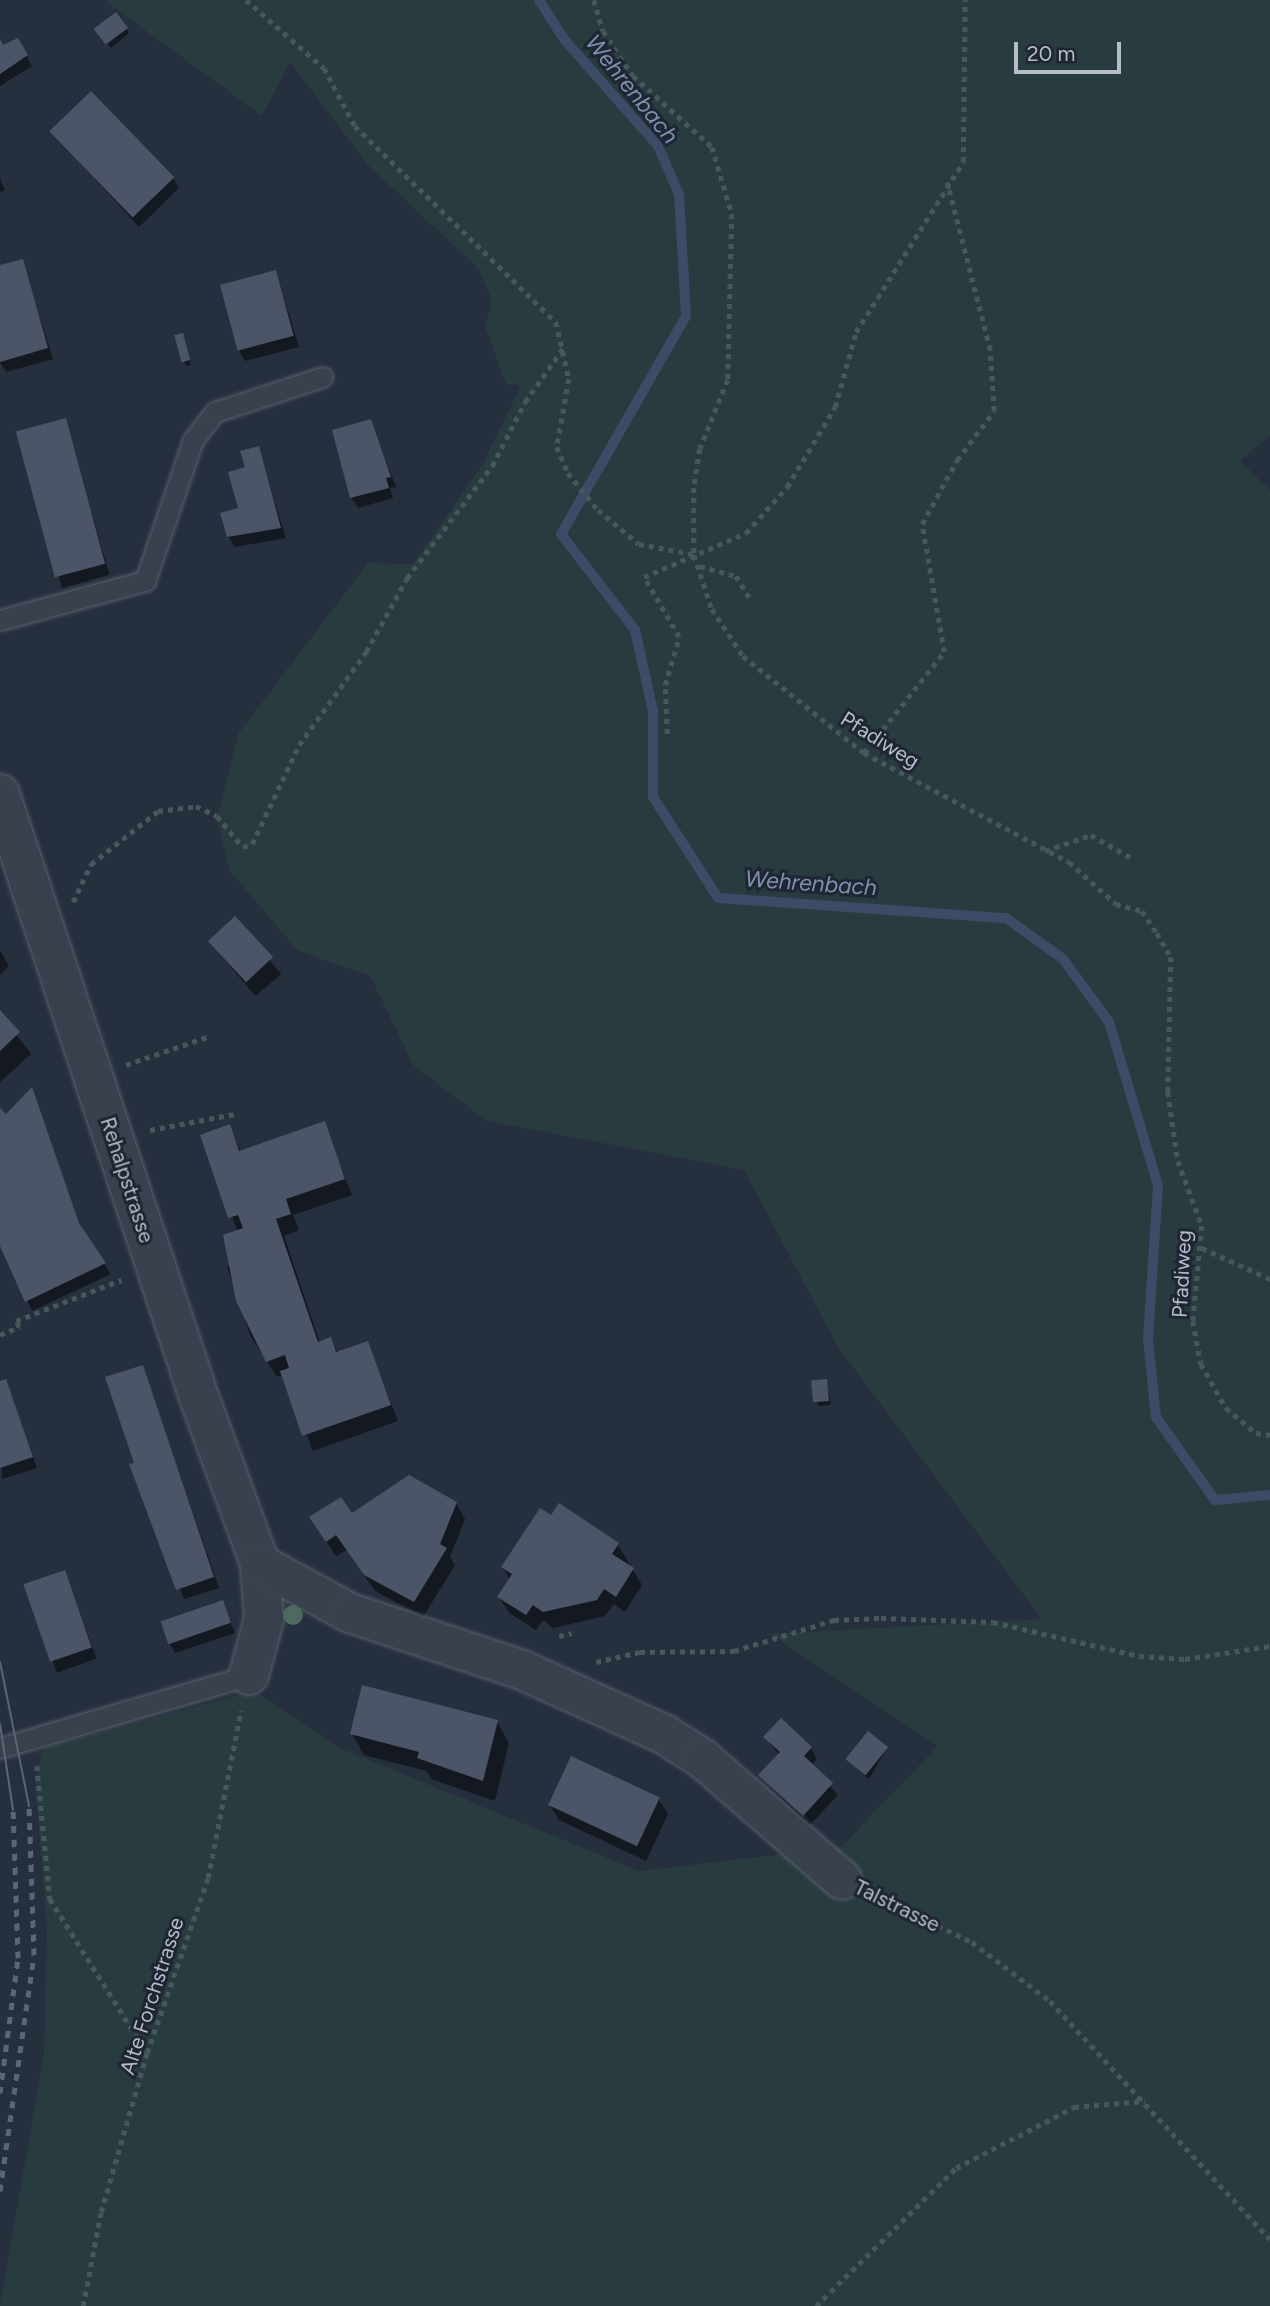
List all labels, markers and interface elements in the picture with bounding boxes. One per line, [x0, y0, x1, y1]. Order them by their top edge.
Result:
scale bar [1018, 28, 1125, 72]
water label: Wehrenbach [580, 29, 684, 149]
text: 20 m [1027, 41, 1075, 66]
street label: Pfadiweg [836, 706, 924, 774]
water label: Wehrenbach [744, 865, 878, 901]
street label: Rehalpstrasse [95, 1114, 159, 1246]
street label: Pfadiweg [1167, 1230, 1197, 1318]
street label: Talstrasse [850, 1874, 944, 1938]
street label: Alte Forchstrasse [115, 1914, 189, 2078]

